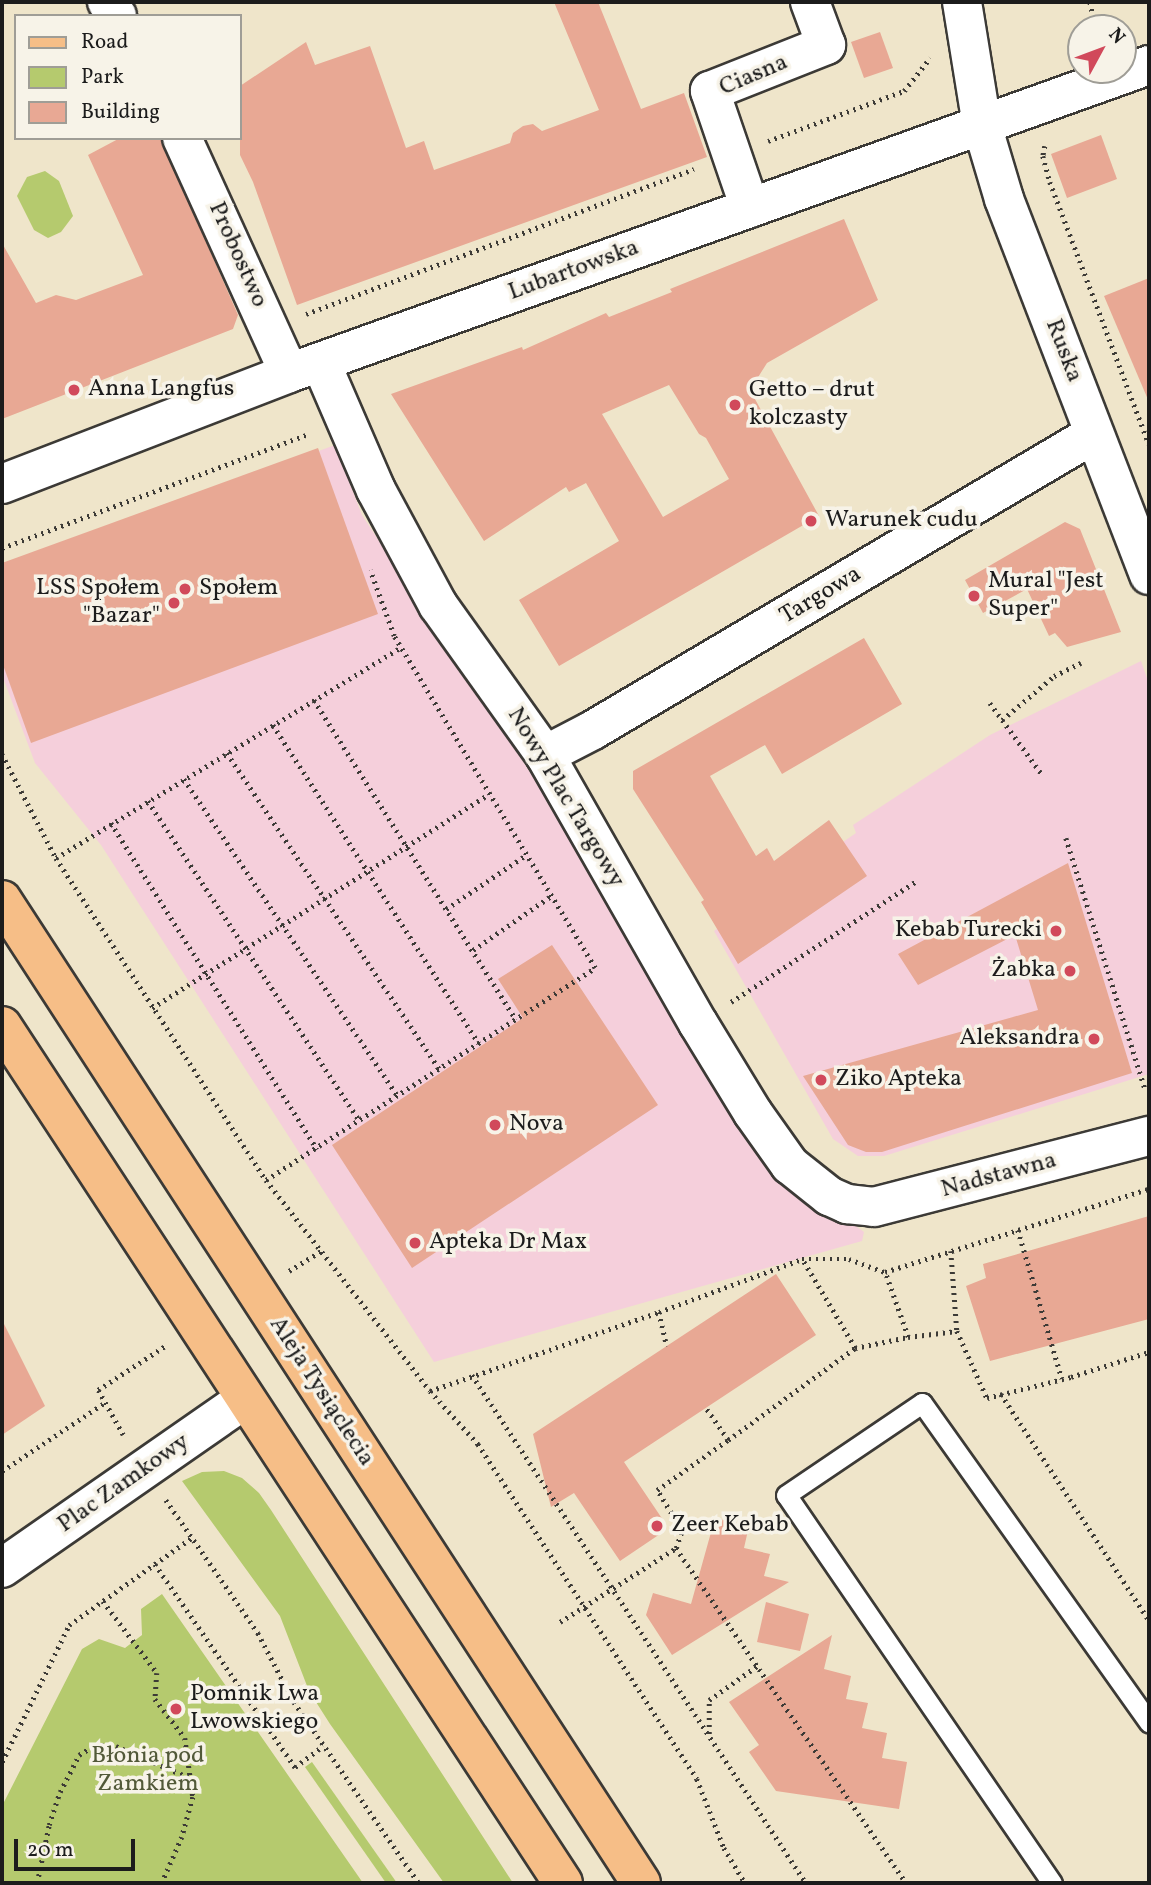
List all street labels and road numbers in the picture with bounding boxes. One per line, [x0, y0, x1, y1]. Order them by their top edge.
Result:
street label: Ciasna [716, 49, 792, 103]
street label: Probostwo [201, 198, 273, 312]
street label: Lubartowska [505, 234, 643, 308]
street label: Ruska [1038, 315, 1088, 387]
street label: Targowa [775, 560, 867, 632]
street label: Nowy Plac Targowy [500, 702, 630, 894]
street label: Nadstawna [938, 1147, 1060, 1205]
street label: Aleja Tysiąclecia [262, 1312, 380, 1472]
street label: Plac Zamkowy [53, 1428, 195, 1540]

